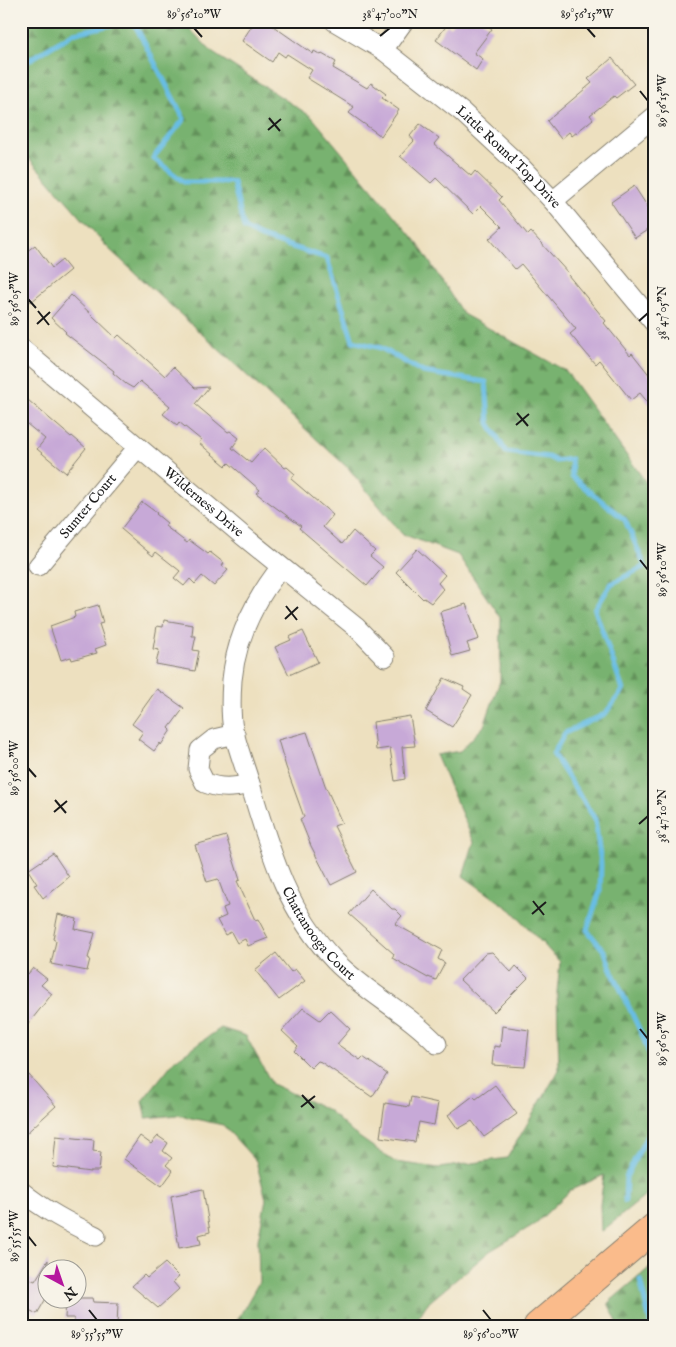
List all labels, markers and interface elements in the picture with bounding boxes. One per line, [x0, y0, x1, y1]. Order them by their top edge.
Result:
text: 89°56'10"W [167, 7, 222, 22]
text: 38°47'00"N [362, 7, 418, 22]
text: 89°56'15"W [561, 7, 614, 22]
text: 89°56'15"W [655, 74, 670, 127]
street label: Little Round Top Drive [452, 102, 565, 213]
text: 89°56'05"W [7, 271, 22, 326]
text: 38°47'05"N [655, 285, 670, 340]
street label: Wilderness Drive [160, 463, 248, 542]
street label: Sumter Court [56, 470, 121, 542]
text: 89°56'10"W [655, 542, 670, 597]
text: 89°56'00"W [7, 740, 22, 796]
text: 38°47'10"N [655, 788, 670, 843]
street label: Chattanooga Court [278, 884, 359, 985]
text: 89°56'05"W [655, 1011, 670, 1066]
text: 89°55'55"W [7, 1210, 22, 1262]
north arrow [38, 1260, 88, 1310]
text: N [59, 1282, 81, 1304]
text: 89°55'55"W [71, 1327, 123, 1342]
text: 89°56'00"W [463, 1327, 519, 1342]

